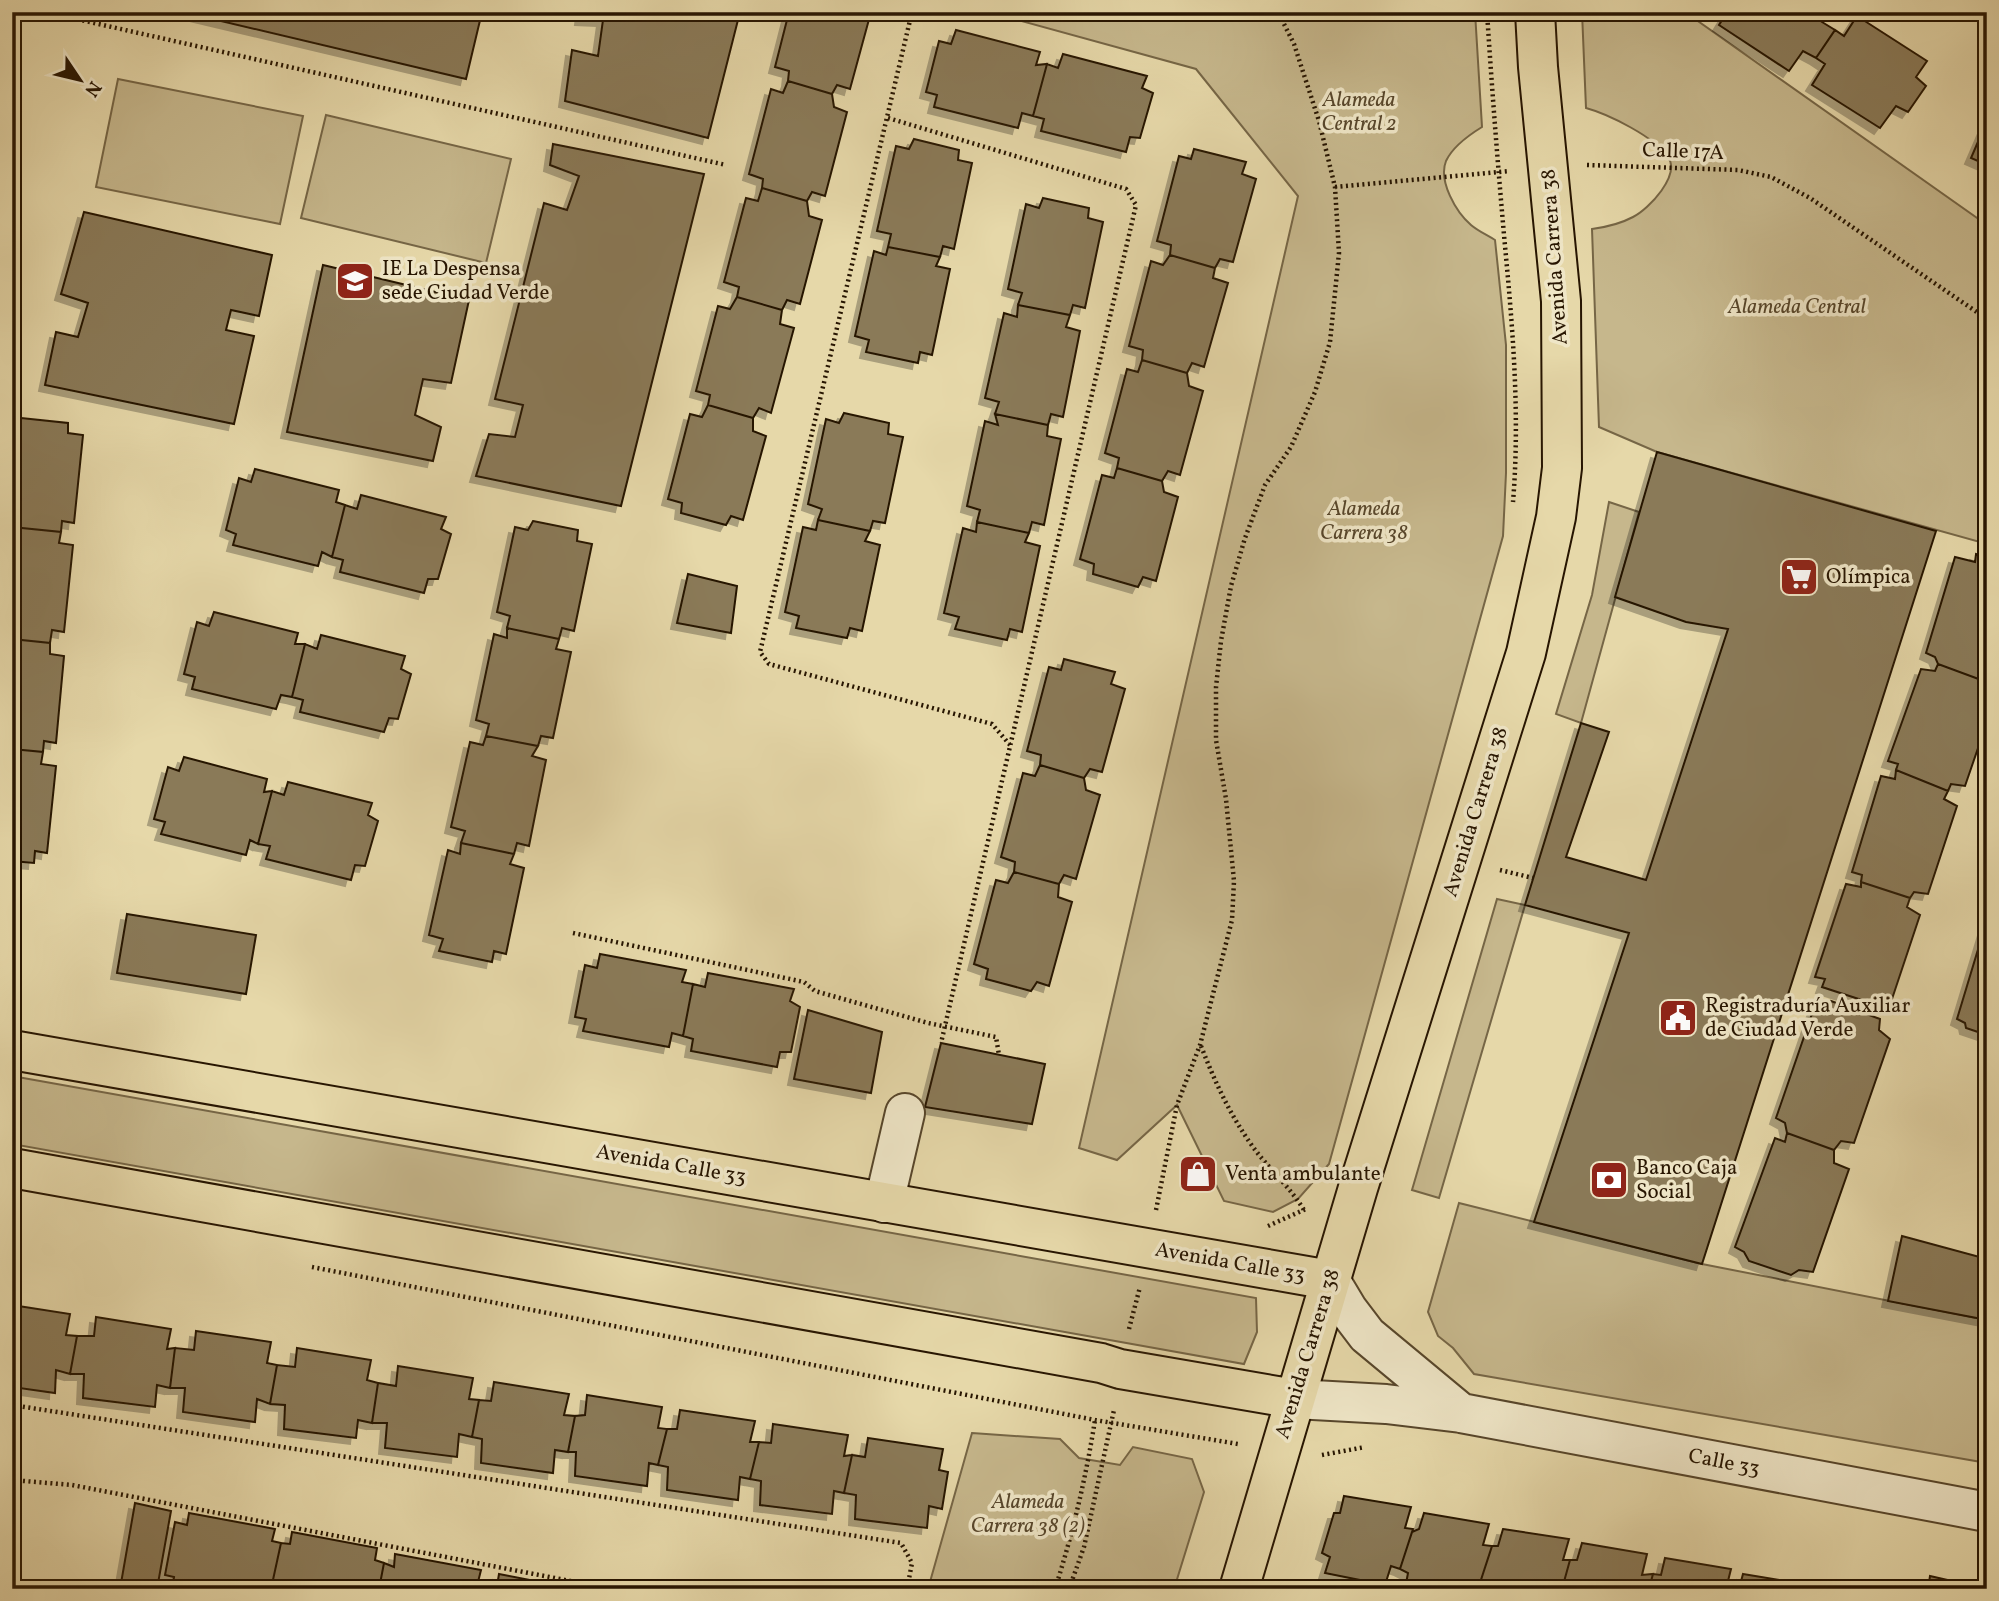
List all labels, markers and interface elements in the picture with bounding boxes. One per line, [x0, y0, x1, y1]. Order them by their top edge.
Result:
north arrow [46, 46, 116, 116]
text: N [78, 75, 107, 102]
park label: Alameda Central 2 [1321, 86, 1397, 139]
street label: Calle 17A [1642, 136, 1725, 168]
street label: Avenida Carrera 38 [1534, 168, 1576, 346]
place label: IE La Despensa sede Ciudad Verde [382, 255, 550, 308]
school or university icon: IE La Despensa sede Ciudad Verde [334, 260, 376, 302]
park label: Alameda Central [1727, 293, 1866, 322]
park label: Alameda Carrera 38 [1320, 495, 1408, 548]
supermarket icon: Olímpica [1778, 556, 1820, 598]
place label: Olímpica [1826, 563, 1911, 592]
street label: Avenida Carrera 38 [1436, 723, 1516, 901]
place label: Registraduría Auxiliar de Ciudad Verde [1705, 992, 1911, 1045]
public building icon: Registraduría Auxiliar de Ciudad Verde [1657, 997, 1699, 1039]
street label: Avenida Calle 33 [594, 1138, 748, 1192]
shop icon: Venta ambulante [1177, 1153, 1219, 1195]
place label: Banco Caja Social [1636, 1154, 1737, 1207]
bank icon: Banco Caja Social [1588, 1159, 1630, 1201]
place label: Venta ambulante [1225, 1160, 1381, 1189]
street label: Avenida Calle 33 [1153, 1236, 1307, 1290]
street label: Avenida Carrera 38 [1268, 1265, 1348, 1443]
street label: Calle 33 [1686, 1442, 1762, 1484]
park label: Alameda Carrera 38 (2) [971, 1488, 1085, 1541]

